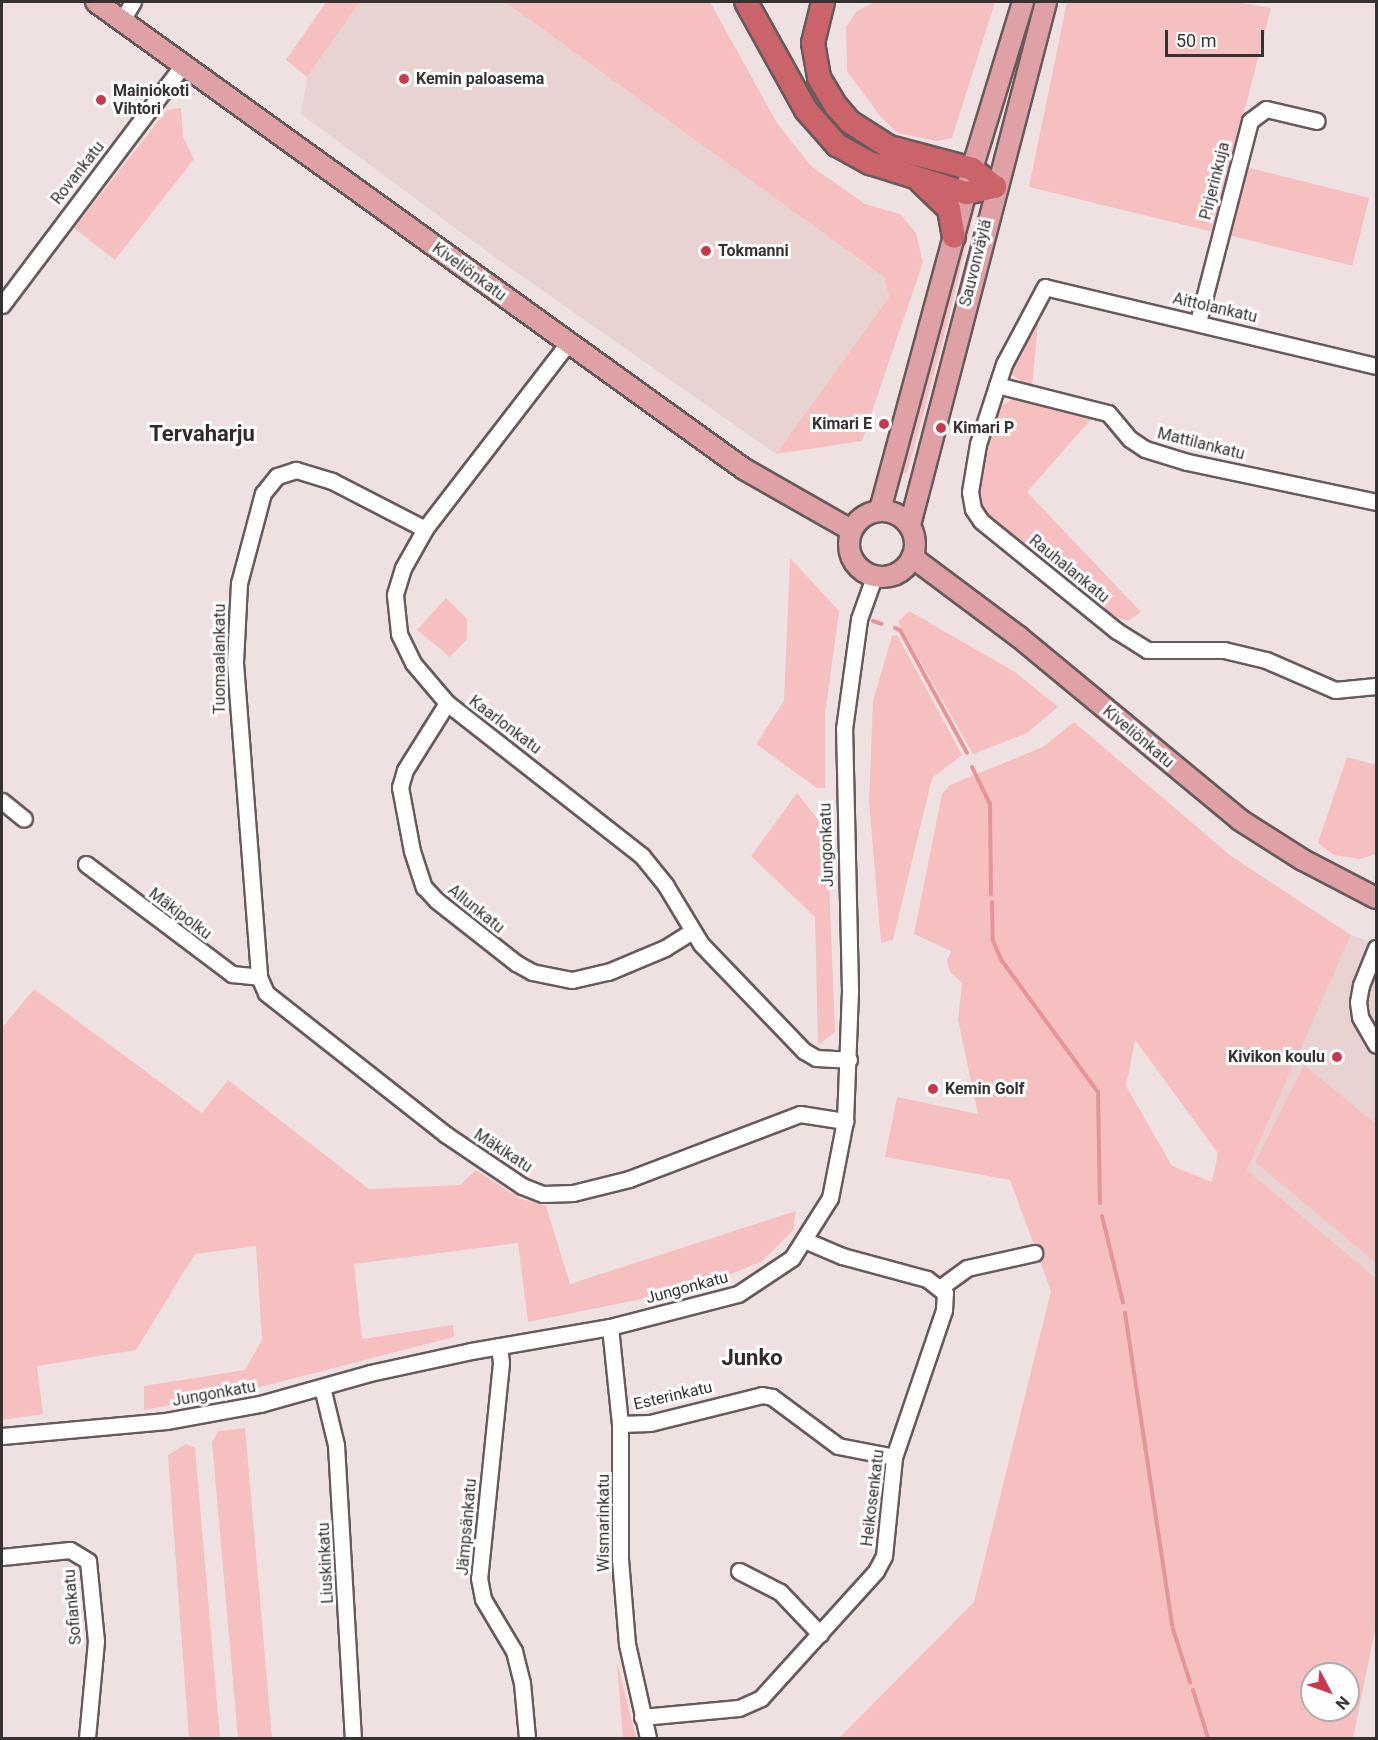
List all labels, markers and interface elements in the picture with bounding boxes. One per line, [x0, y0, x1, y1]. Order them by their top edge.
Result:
scale bar [1168, 18, 1267, 56]
text: 50 m [1176, 30, 1216, 51]
place label: Kemin paloasema [416, 69, 544, 89]
marker: Kemin paloasema [397, 72, 411, 86]
place label: Mainiokoti Vihtori [113, 81, 189, 119]
marker: Mainiokoti Vihtori [94, 93, 108, 107]
street label: Rovankatu [47, 138, 109, 208]
street label: Pirjerinkuja [1196, 140, 1234, 222]
street label: Sauvonväylä [956, 217, 996, 309]
street label: Kiveliönkatu [428, 239, 510, 305]
place label: Tokmanni [718, 241, 789, 261]
marker: Tokmanni [699, 244, 713, 258]
street label: Aittolankatu [1171, 289, 1259, 327]
place label: Kimari E [812, 414, 872, 434]
marker: Kimari E [877, 417, 891, 431]
place label: Kimari P [953, 418, 1014, 438]
district label: Tervaharju [149, 421, 255, 447]
marker: Kimari P [934, 421, 948, 435]
street label: Mattilankatu [1155, 424, 1247, 464]
street label: Rauhalankatu [1025, 531, 1113, 607]
street label: Tuomaalankatu [210, 604, 230, 714]
street label: Kaarlonkatu [465, 692, 545, 758]
street label: Kiveliönkatu [1099, 702, 1177, 772]
street label: Jungonkatu [816, 803, 838, 887]
street label: Allunkatu [444, 881, 508, 937]
street label: Mäkipolku [145, 884, 215, 944]
place label: Kivikon koulu [1228, 1047, 1325, 1067]
marker: Kivikon koulu [1330, 1050, 1344, 1064]
place label: Kemin Golf [945, 1079, 1025, 1099]
marker: Kemin Golf [926, 1082, 940, 1096]
street label: Mäkikatu [470, 1125, 536, 1177]
street label: Jungonkatu [644, 1268, 730, 1308]
district label: Junko [721, 1345, 783, 1371]
street label: Jungonkatu [171, 1377, 257, 1411]
street label: Esterinkatu [632, 1378, 714, 1414]
street label: Heikosenkatu [858, 1448, 888, 1548]
street label: Wismarinkatu [594, 1474, 614, 1572]
street label: Jämpsänkatu [453, 1478, 481, 1576]
street label: Liuskinkatu [314, 1522, 338, 1604]
street label: Sofiankatu [60, 1568, 86, 1646]
north arrow [1300, 1662, 1360, 1722]
text: N [1332, 1692, 1353, 1713]

